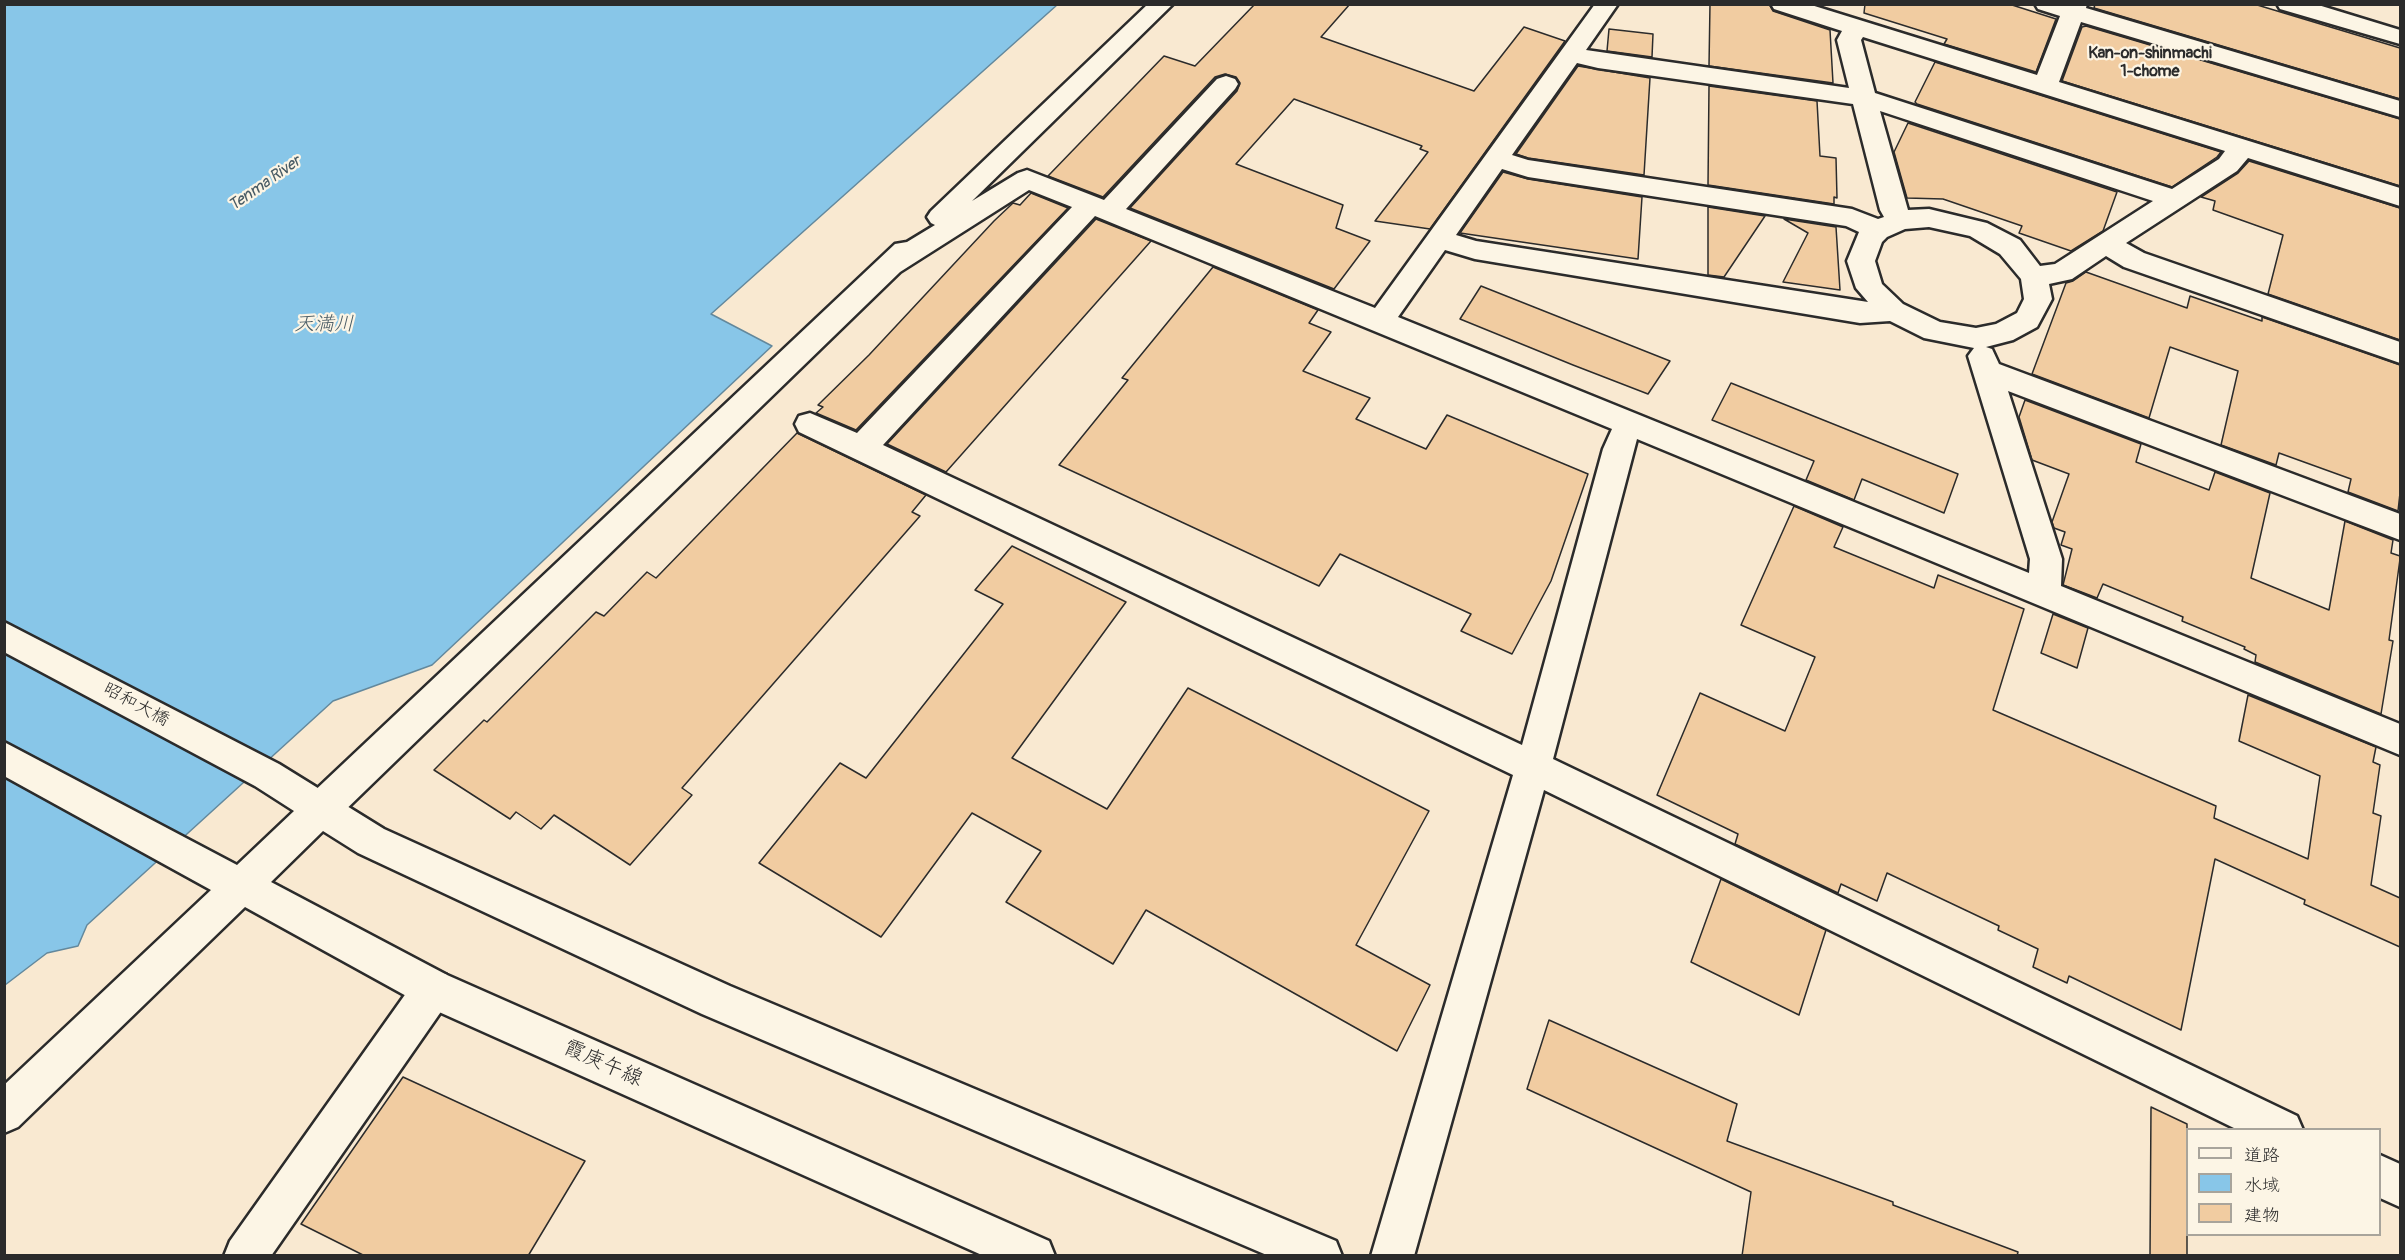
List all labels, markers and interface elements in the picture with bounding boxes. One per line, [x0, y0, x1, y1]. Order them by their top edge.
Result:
district label: Kan-on-shinmachi 1-chome [2088, 44, 2212, 82]
water label: Tenma River [225, 152, 305, 216]
water label: 天満川 [294, 313, 354, 337]
street label: 昭和大橋 [99, 679, 173, 731]
street label: 霞庚午線 [560, 1035, 646, 1093]
legend [2186, 1128, 2381, 1236]
text: 道路 [2244, 1144, 2280, 1167]
text: 水域 [2244, 1174, 2280, 1197]
text: 建物 [2244, 1204, 2280, 1227]

